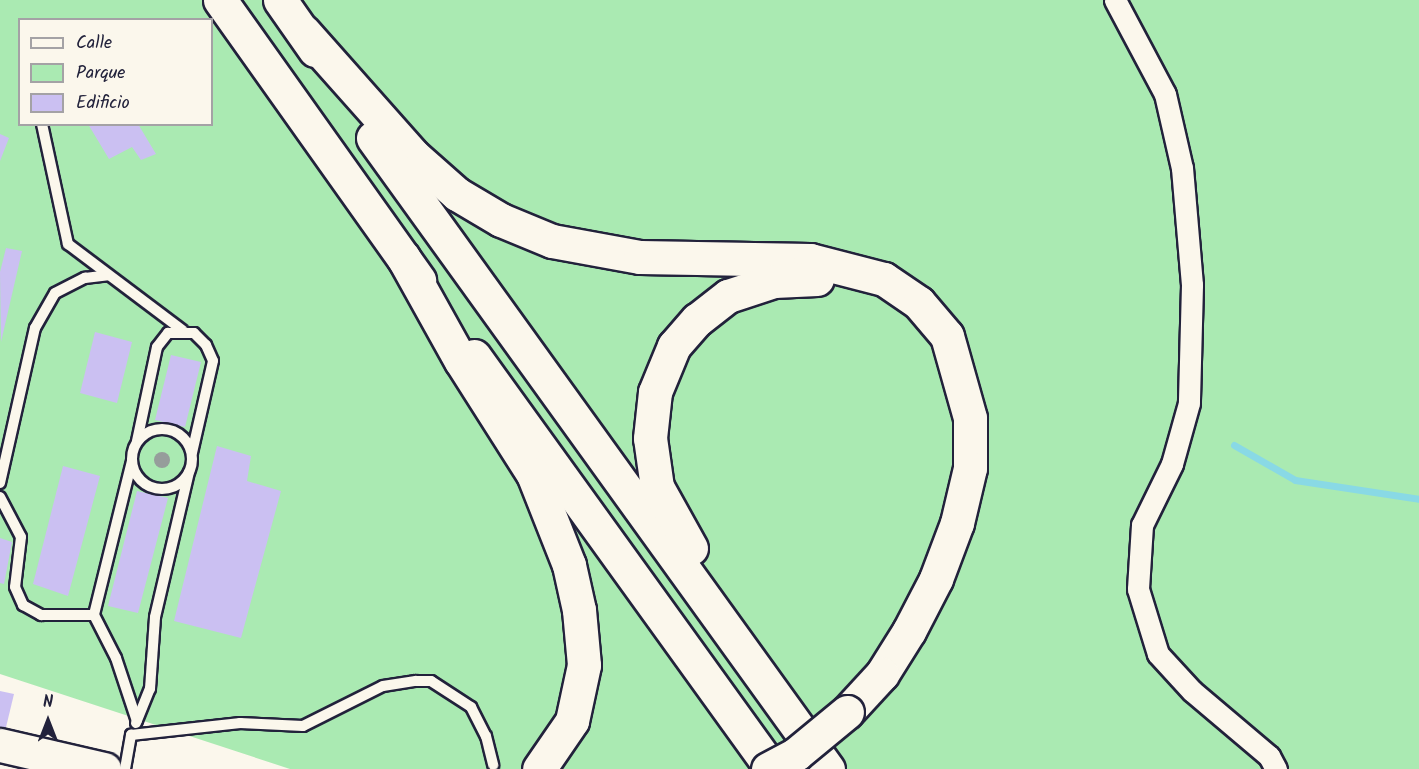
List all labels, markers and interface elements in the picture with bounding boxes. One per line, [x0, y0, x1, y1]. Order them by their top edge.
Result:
legend [18, 18, 213, 126]
text: Calle [76, 29, 112, 58]
text: Parque [76, 59, 125, 88]
text: Edificio [76, 89, 130, 118]
text: N [43, 690, 53, 715]
north arrow [18, 691, 78, 751]

